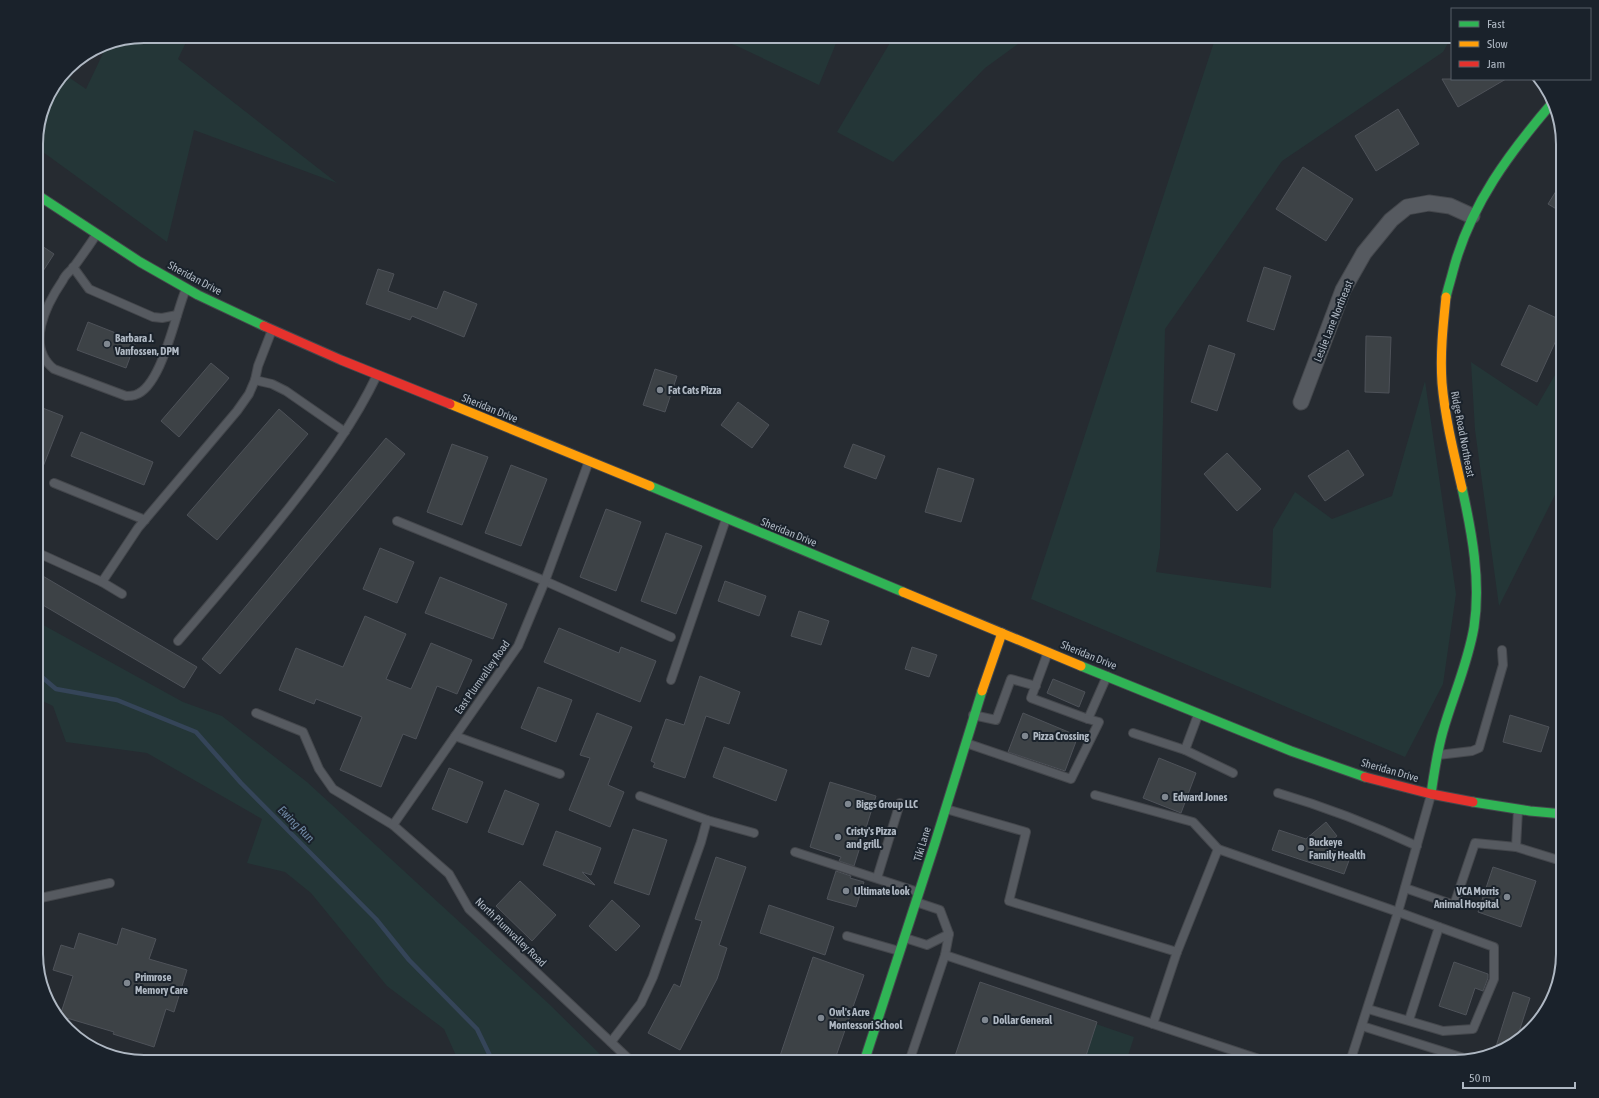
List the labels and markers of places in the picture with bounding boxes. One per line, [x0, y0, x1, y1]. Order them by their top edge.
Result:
place label: Barbara J. Vanfossen, DPM [114, 332, 179, 357]
marker: Barbara J. Vanfossen, DPM [102, 339, 112, 349]
place label: Fat Cats Pizza [668, 384, 721, 396]
marker: Fat Cats Pizza [655, 385, 665, 395]
place label: Pizza Crossing [1033, 730, 1089, 742]
marker: Pizza Crossing [1020, 731, 1030, 741]
place label: Edward Jones [1173, 791, 1227, 803]
marker: Edward Jones [1160, 792, 1170, 802]
place label: Biggs Group LLC [856, 798, 918, 810]
marker: Biggs Group LLC [843, 799, 853, 809]
place label: Cristy's Pizza and grill. [846, 825, 896, 850]
marker: Cristy's Pizza and grill. [833, 832, 843, 842]
place label: Buckeye Family Health [1309, 836, 1366, 861]
marker: Buckeye Family Health [1296, 843, 1306, 853]
place label: Ultimate look [854, 885, 910, 897]
place label: VCA Morris Animal Hospital [1433, 885, 1500, 910]
marker: Ultimate look [841, 886, 851, 896]
marker: VCA Morris Animal Hospital [1502, 892, 1512, 902]
place label: Primrose Memory Care [135, 971, 188, 996]
marker: Primrose Memory Care [122, 978, 132, 988]
place label: Owl's Acre Montessori School [829, 1006, 904, 1031]
marker: Owl's Acre Montessori School [816, 1013, 826, 1023]
place label: Dollar General [993, 1014, 1053, 1026]
marker: Dollar General [980, 1015, 990, 1025]

